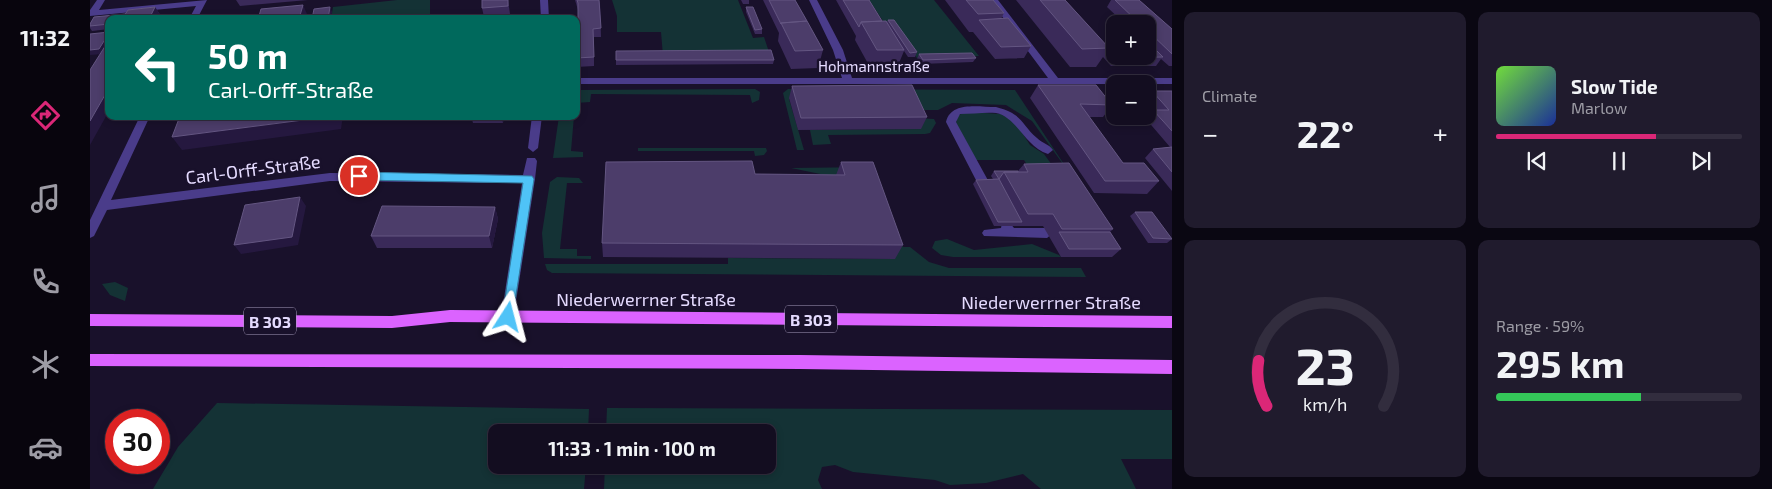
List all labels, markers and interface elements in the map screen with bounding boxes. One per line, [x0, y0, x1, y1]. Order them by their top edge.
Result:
map controls [1106, 15, 1156, 125]
button: + [1106, 15, 1156, 65]
text: 11:32 [20, 24, 70, 50]
text: 50 m [208, 34, 288, 76]
icon: left [125, 35, 190, 100]
street label: Hohmannstraße [818, 57, 930, 75]
button: − [1106, 75, 1156, 125]
text: Slow Tide [1571, 75, 1658, 98]
text: Carl-Orff-Straße [208, 76, 374, 102]
text: Climate [1202, 86, 1257, 105]
icon: directions [28, 98, 63, 133]
text: Marlow [1571, 98, 1627, 117]
text: 22° [1297, 110, 1354, 156]
text: − [1202, 116, 1218, 150]
text: + [1433, 116, 1448, 150]
icon: previous [1523, 147, 1551, 175]
icon: pause [1605, 147, 1633, 175]
icon: next [1687, 147, 1715, 175]
street label: Carl-Orff-Straße [184, 150, 322, 188]
pin [338, 155, 380, 197]
icon: arrive [345, 162, 373, 190]
icon: music [28, 181, 63, 216]
icon: phone [28, 264, 63, 299]
street label: Niederwerrner Straße [556, 288, 736, 310]
position arrow [481, 290, 533, 342]
street label: Niederwerrner Straße [961, 291, 1141, 313]
road number: B 303 [785, 306, 837, 332]
road number: B 303 [244, 308, 296, 334]
text: Range · 59% [1496, 316, 1584, 335]
text: 23 [1295, 333, 1355, 395]
text: 295 km [1496, 340, 1624, 386]
icon: climate [28, 347, 63, 382]
text: km/h [1303, 393, 1347, 415]
speed limit sign: 30 [105, 409, 170, 474]
icon: car [28, 430, 63, 465]
text: 11:33 · 1 min · 100 m [548, 437, 716, 460]

